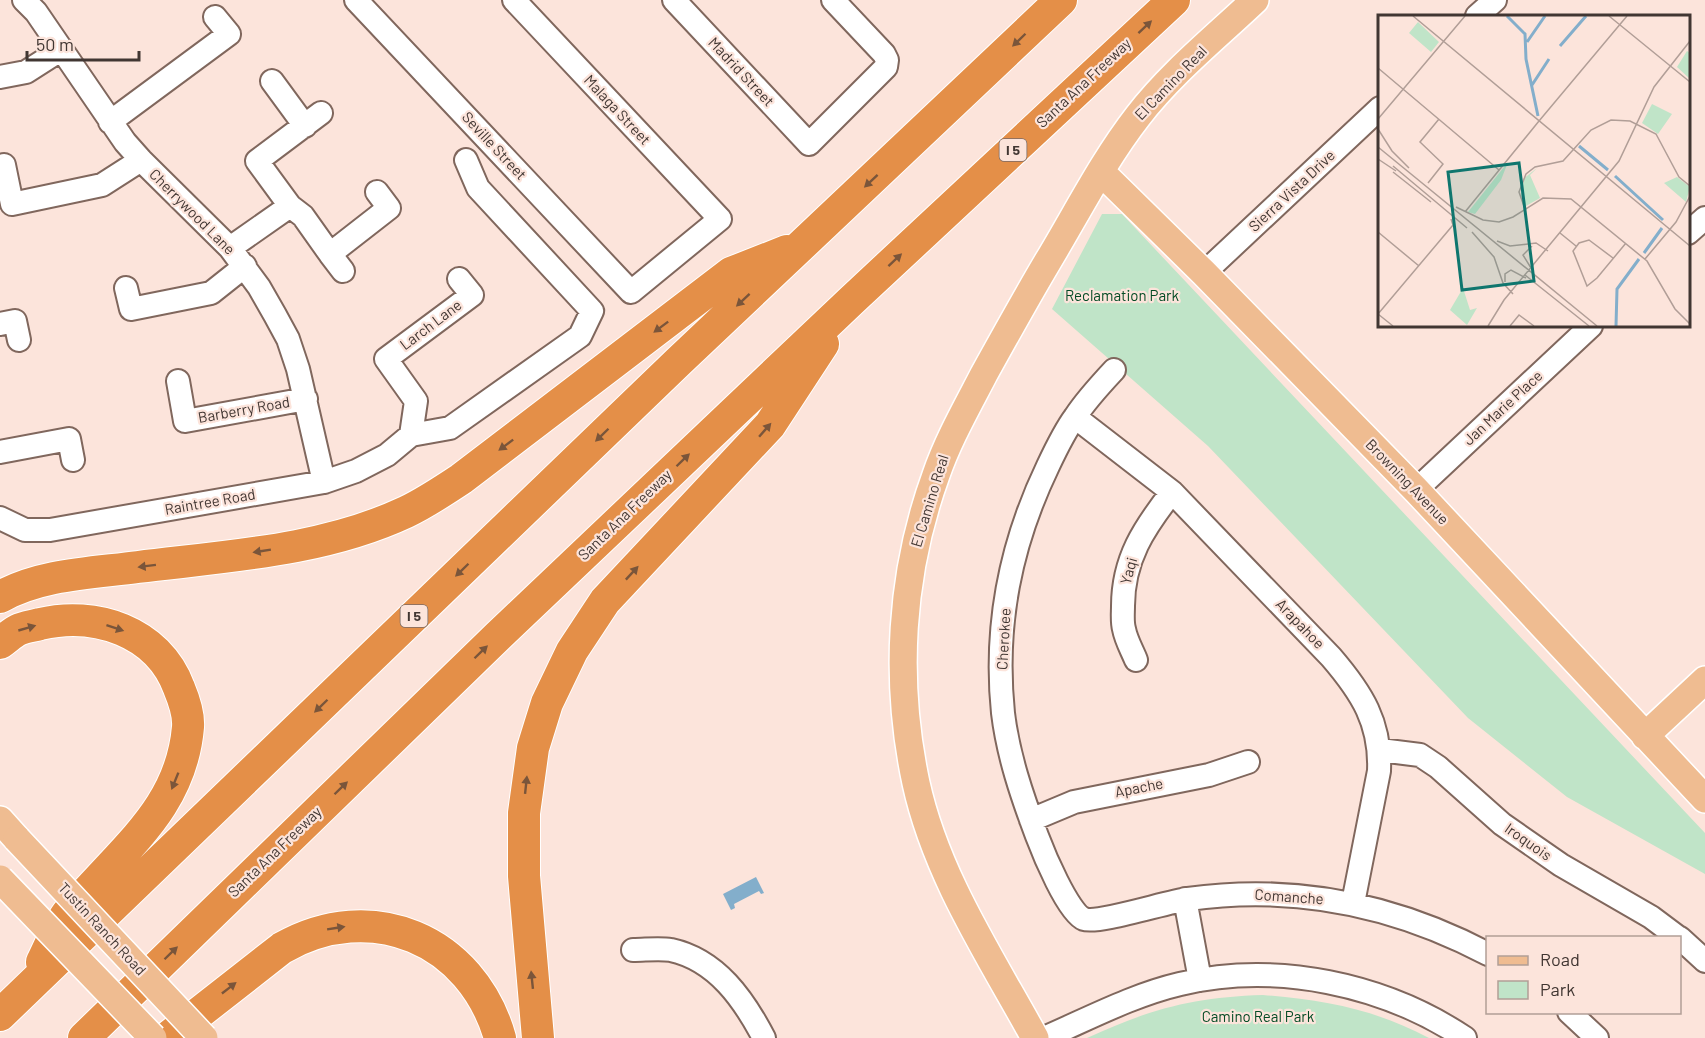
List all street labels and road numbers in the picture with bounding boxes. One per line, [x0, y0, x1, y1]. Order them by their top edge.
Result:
street label: Madrid Street [705, 33, 778, 110]
street label: Santa Ana Freeway [1032, 34, 1135, 131]
street label: El Camino Real [1131, 42, 1210, 123]
street label: Malaga Street [581, 71, 655, 148]
street label: Seville Street [459, 108, 531, 183]
road number: I 5 [1000, 139, 1026, 161]
street label: Sierra Vista Drive [1244, 146, 1338, 235]
street label: Cherrywood Lane [146, 165, 239, 258]
street label: Larch Lane [396, 295, 465, 353]
street label: Jan Marie Place [1459, 366, 1546, 449]
street label: Barberry Road [196, 392, 291, 426]
street label: Browning Avenue [1362, 435, 1453, 528]
street label: El Camino Real [906, 452, 952, 549]
street label: Santa Ana Freeway [574, 465, 675, 564]
street label: Raintree Road [163, 484, 257, 518]
street label: Yaqi [1116, 555, 1140, 586]
street label: Arapahoe [1273, 595, 1329, 652]
road number: I 5 [400, 605, 428, 627]
street label: Cherokee [992, 608, 1014, 670]
street label: Apache [1113, 774, 1164, 801]
street label: Santa Ana Freeway [224, 802, 325, 901]
street label: Iroquois [1502, 819, 1555, 864]
street label: Tustin Ranch Road [55, 878, 150, 978]
street label: Comanche [1254, 885, 1324, 907]

